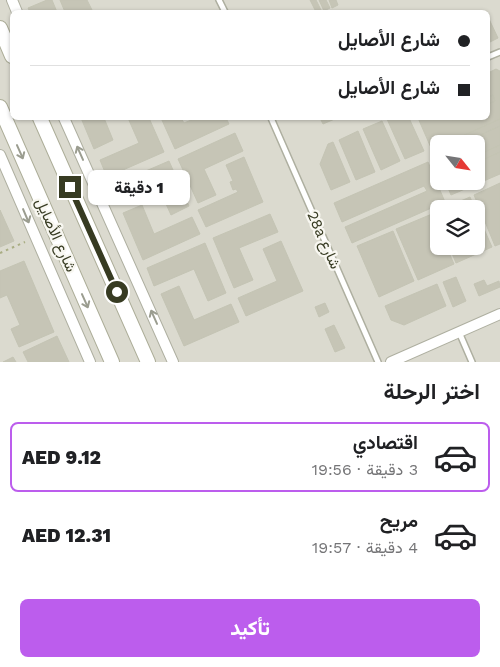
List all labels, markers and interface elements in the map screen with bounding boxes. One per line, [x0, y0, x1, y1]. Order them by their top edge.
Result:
text: شارع الأصايل [338, 28, 440, 51]
text: شارع الأصايل [338, 76, 440, 99]
north arrow [430, 135, 485, 190]
map controls [430, 135, 485, 255]
one-way arrow [15, 144, 25, 159]
one-way arrow [75, 146, 85, 161]
callout: 1 دقيقة [88, 170, 190, 204]
route end [59, 176, 81, 198]
text: 1 دقيقة [114, 178, 164, 197]
street label: شارع الأصايل [30, 195, 80, 276]
button: layers [430, 200, 485, 255]
one-way arrow [22, 208, 32, 223]
street label: 28a شارع [301, 208, 345, 273]
route start [106, 281, 128, 303]
one-way arrow [80, 293, 90, 308]
one-way arrow [148, 310, 158, 325]
text: اختر الرحلة [383, 379, 480, 404]
text: اقتصادي [353, 431, 418, 454]
icon: car [433, 435, 478, 480]
text: AED 9.12 [22, 446, 101, 469]
text: 3 دقيقة · 19:56 [312, 460, 418, 479]
text: مريح [380, 509, 418, 532]
icon: car [433, 513, 478, 558]
text: AED 12.31 [22, 524, 111, 547]
text: 4 دقيقة · 19:57 [312, 538, 418, 557]
button: تأكيد [20, 599, 480, 657]

